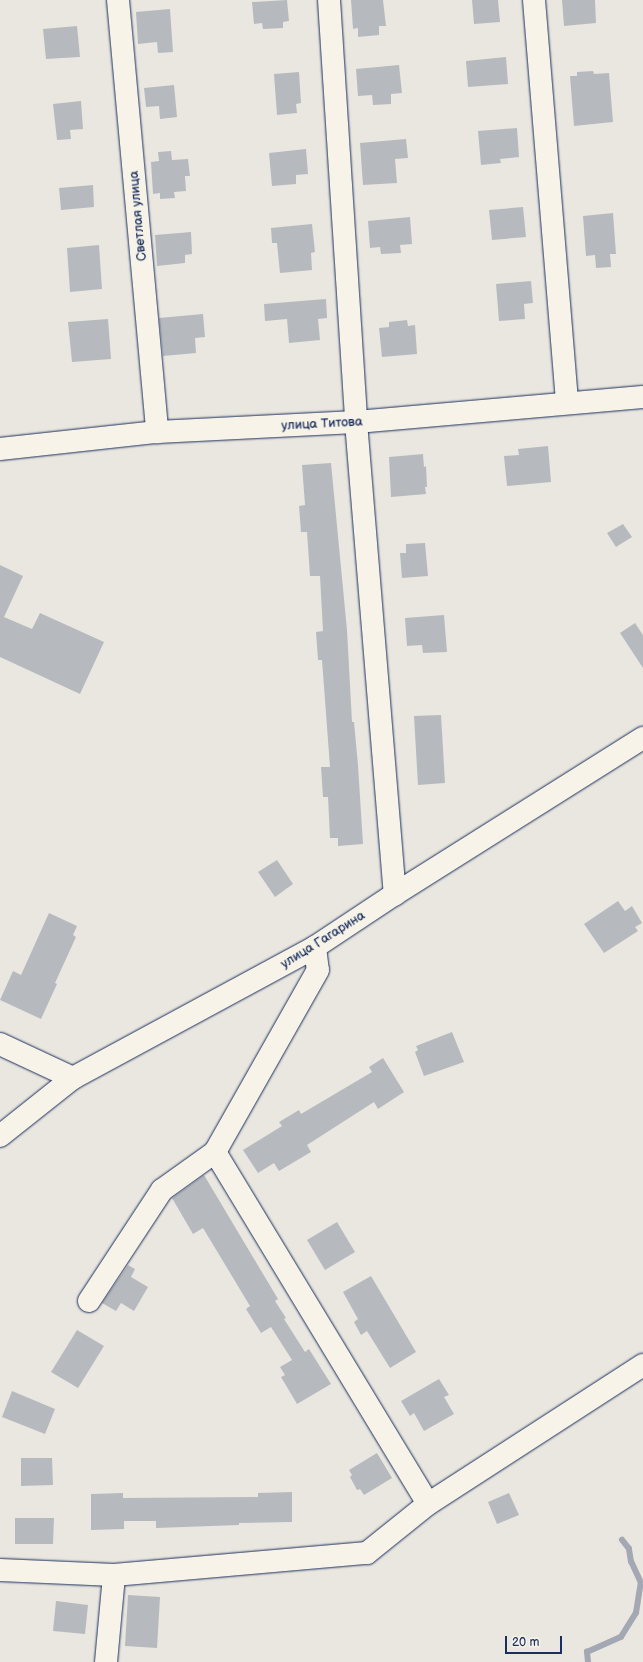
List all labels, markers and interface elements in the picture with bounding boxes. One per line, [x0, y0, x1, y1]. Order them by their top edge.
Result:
street label: Светлая улица [126, 170, 150, 262]
street label: улица Титова [281, 414, 363, 434]
street label: улица Гагарина [278, 908, 368, 972]
scale bar [507, 1628, 564, 1654]
text: 20 m [512, 1635, 539, 1650]

